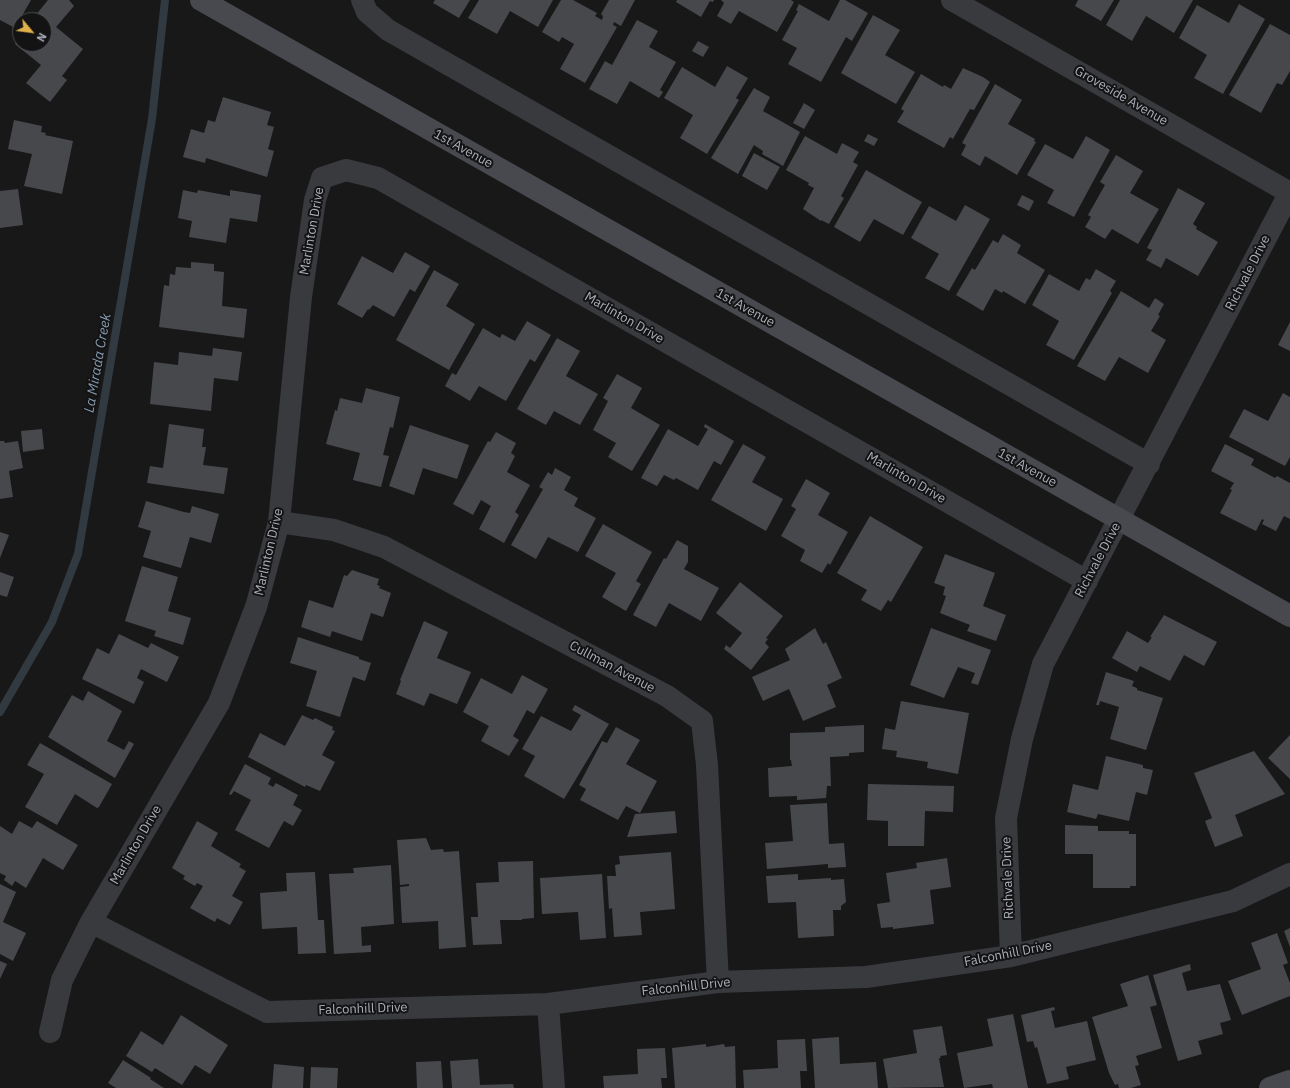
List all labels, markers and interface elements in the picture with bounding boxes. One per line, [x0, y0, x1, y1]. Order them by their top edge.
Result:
north arrow [12, 12, 52, 52]
text: N [34, 30, 50, 44]
street label: Groveside Avenue [1072, 63, 1170, 129]
street label: 1st Avenue [431, 126, 495, 172]
street label: Marlinton Drive [297, 186, 327, 276]
street label: Richvale Drive [1222, 233, 1274, 313]
street label: 1st Avenue [713, 285, 777, 331]
street label: Marlinton Drive [582, 289, 666, 347]
water label: La Mirada Creek [81, 312, 115, 414]
street label: 1st Avenue [995, 445, 1059, 491]
street label: Marlinton Drive [864, 449, 948, 507]
street label: Marlinton Drive [251, 507, 287, 597]
street label: Richvale Drive [1072, 520, 1124, 600]
street label: Cullman Avenue [567, 638, 657, 696]
street label: Marlinton Drive [107, 803, 165, 887]
street label: Richvale Drive [999, 836, 1017, 920]
street label: Falconhill Drive [963, 938, 1053, 970]
street label: Falconhill Drive [641, 975, 731, 999]
street label: Falconhill Drive [318, 1000, 408, 1018]

